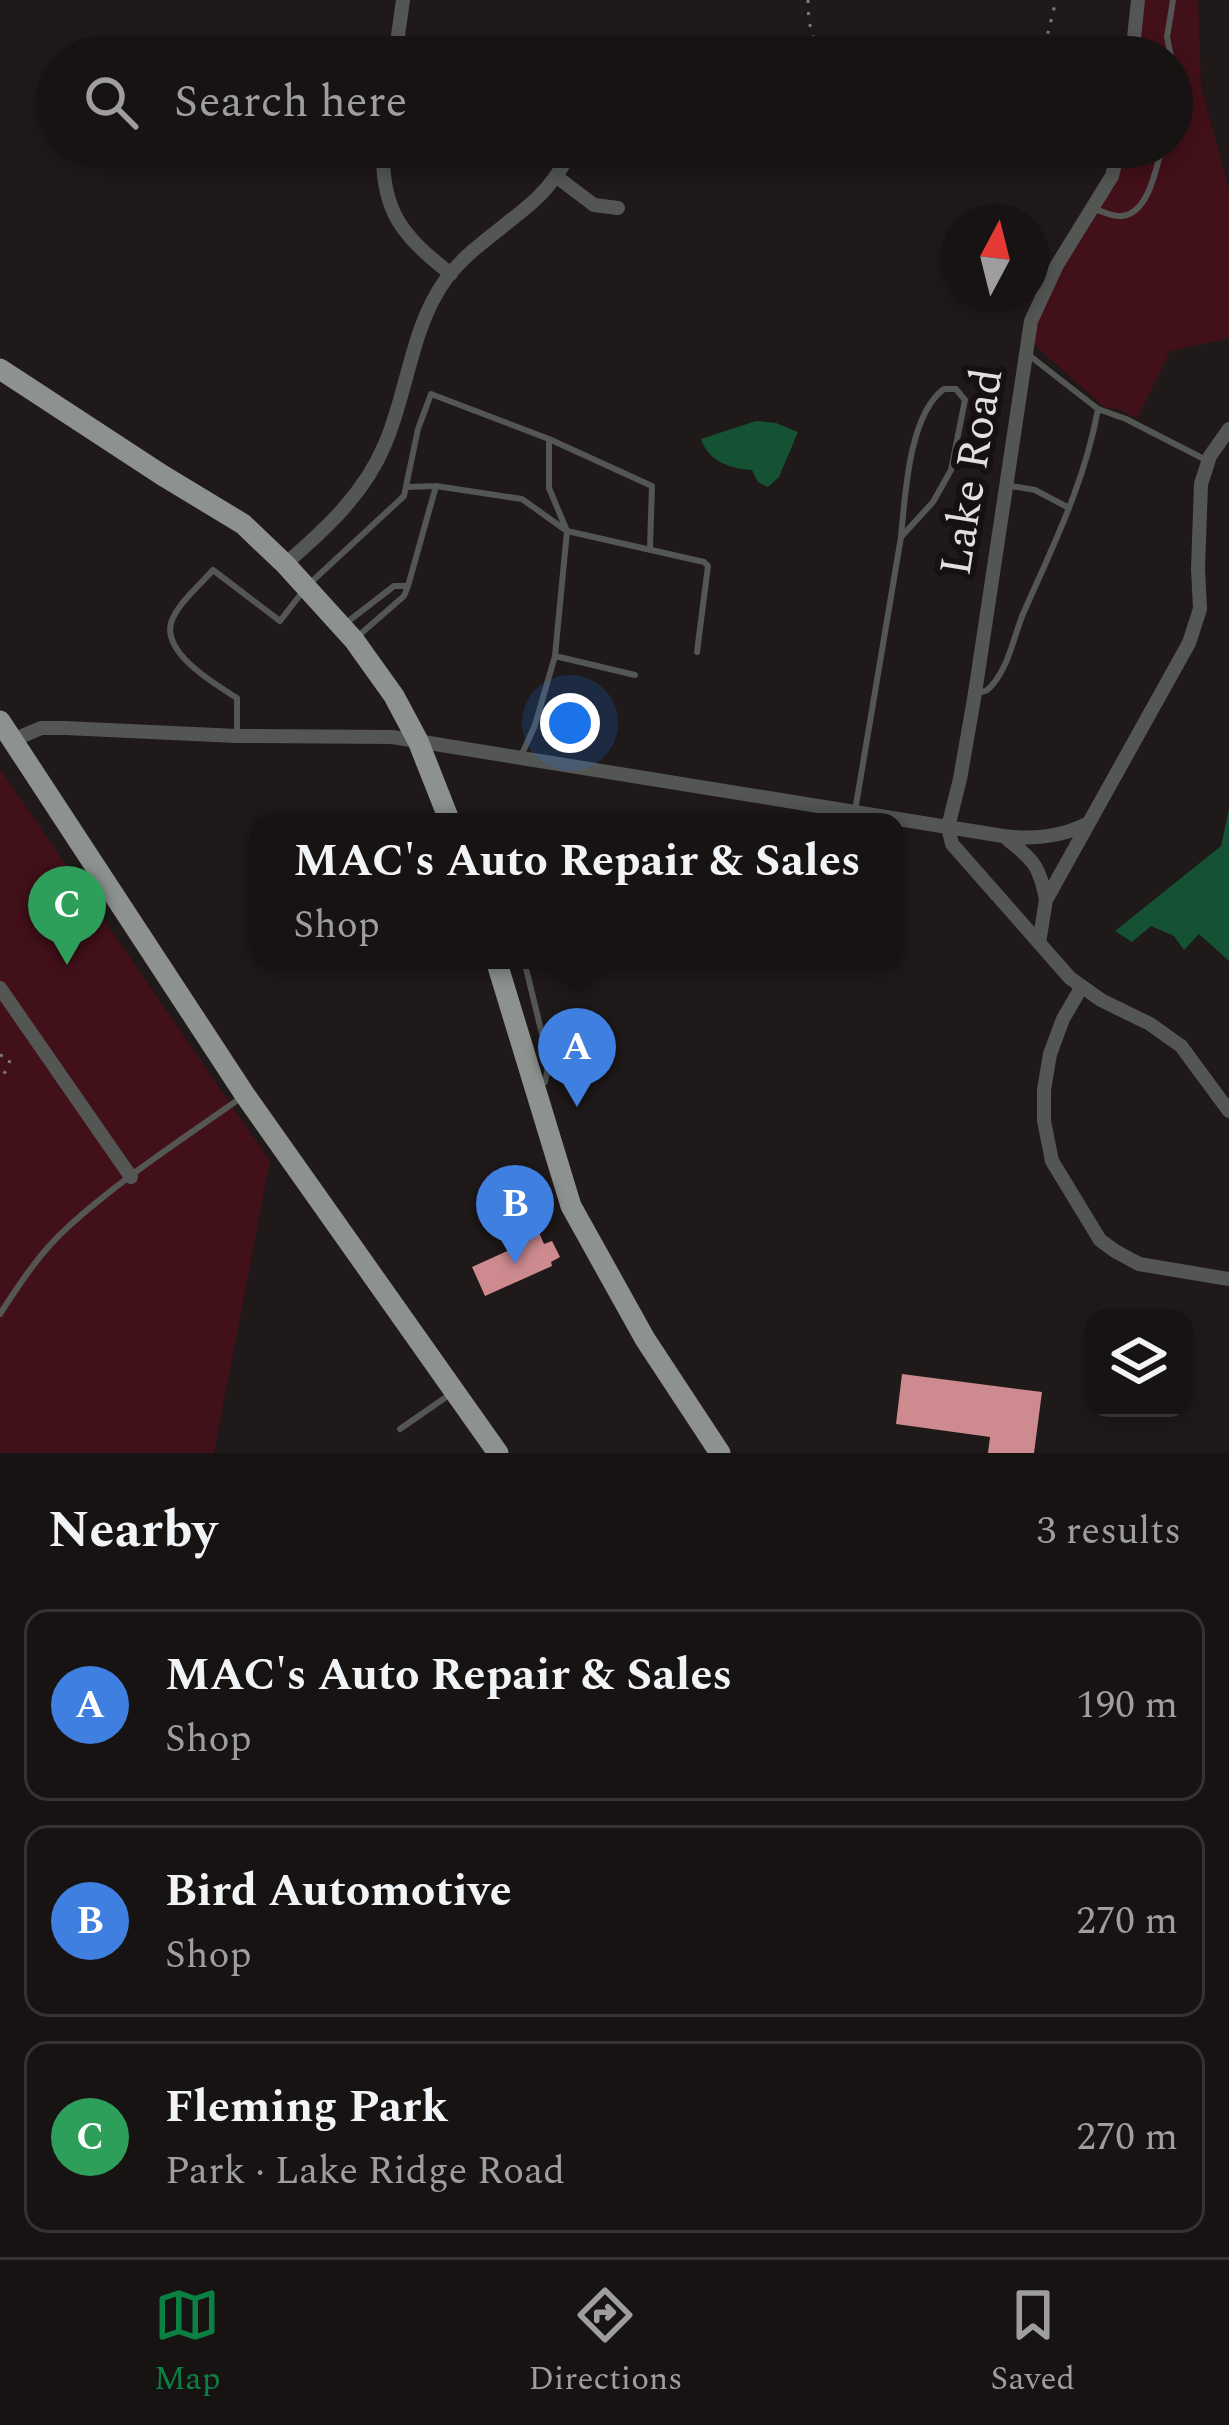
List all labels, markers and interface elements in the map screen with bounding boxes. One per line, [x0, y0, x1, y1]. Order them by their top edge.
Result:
search box [36, 36, 1193, 168]
text: Search here [174, 68, 407, 137]
icon: search [78, 69, 144, 135]
north arrow [941, 204, 1049, 312]
street label: Lake Road [922, 363, 1022, 581]
your location [540, 693, 600, 753]
popup [250, 813, 904, 969]
text: MAC's Auto Repair & Sales [293, 827, 861, 896]
pin: C [28, 866, 106, 965]
text: Shop [293, 896, 380, 955]
pin: A [538, 1008, 616, 1107]
pin: B [476, 1165, 554, 1264]
map controls [1085, 1309, 1193, 1417]
button: layers [1085, 1309, 1193, 1417]
text: Nearby [48, 1492, 217, 1570]
text: 3 results [1037, 1502, 1181, 1561]
text: MAC's Auto Repair & Sales [165, 1641, 732, 1710]
text: A [75, 1676, 105, 1735]
text: 190 m [1076, 1676, 1178, 1735]
text: Shop [165, 1710, 252, 1769]
text: Bird Automotive [165, 1857, 512, 1926]
text: B [76, 1892, 104, 1951]
text: 270 m [1076, 1892, 1178, 1951]
text: Shop [165, 1926, 252, 1985]
text: Fleming Park [165, 2073, 448, 2142]
text: C [76, 2108, 104, 2167]
text: 270 m [1076, 2108, 1178, 2167]
text: Park · Lake Ridge Road [165, 2142, 565, 2201]
tab: Map [154, 2282, 220, 2404]
tab: Directions [528, 2282, 682, 2404]
tab: Saved [990, 2282, 1075, 2404]

